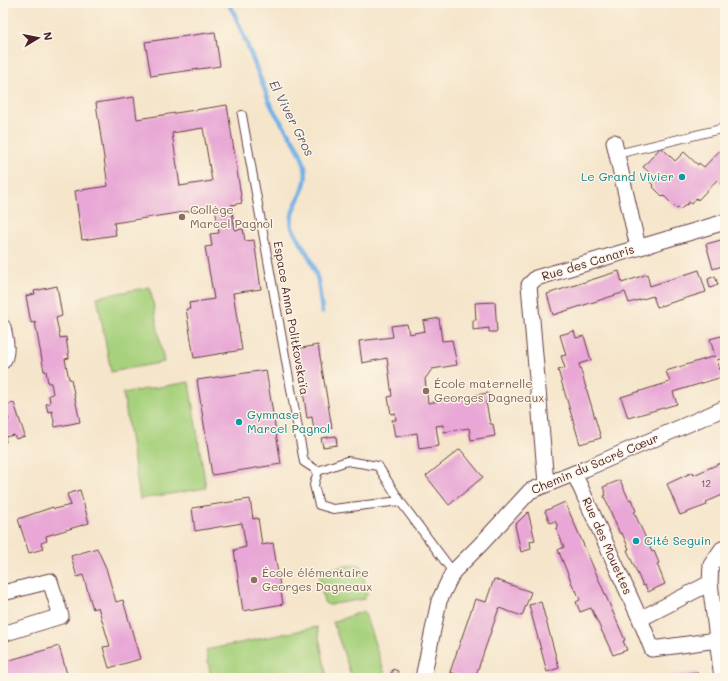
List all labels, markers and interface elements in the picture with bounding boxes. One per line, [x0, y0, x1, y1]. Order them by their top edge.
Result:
north arrow [18, 18, 58, 58]
text: N [40, 31, 56, 42]
water label: El Viver Gros [266, 77, 319, 159]
place label: Le Grand Vivier [581, 168, 674, 184]
marker: Le Grand Vivier [677, 172, 687, 182]
place label: Collège Marcel Pagnol [190, 201, 273, 231]
marker: Collège Marcel Pagnol [177, 212, 187, 222]
street label: Espace Anna Politkovskaïa [271, 240, 313, 396]
street label: Rue des Canaris [539, 240, 636, 284]
place label: École maternelle Georges Dagneaux [434, 375, 544, 405]
marker: École maternelle Georges Dagneaux [421, 386, 431, 396]
place label: Gymnase Marcel Pagnol [247, 406, 330, 436]
marker: Gymnase Marcel Pagnol [234, 417, 244, 427]
street label: Chemin du Sacré Cœur [529, 429, 661, 497]
house number: 12 [701, 476, 711, 490]
street label: Rue des Mouettes [579, 494, 637, 597]
place label: Cité Seguin [644, 532, 711, 548]
marker: Cité Seguin [631, 536, 641, 546]
place label: École élémentaire Georges Dagneaux [262, 564, 372, 594]
marker: École élémentaire Georges Dagneaux [249, 575, 259, 585]

